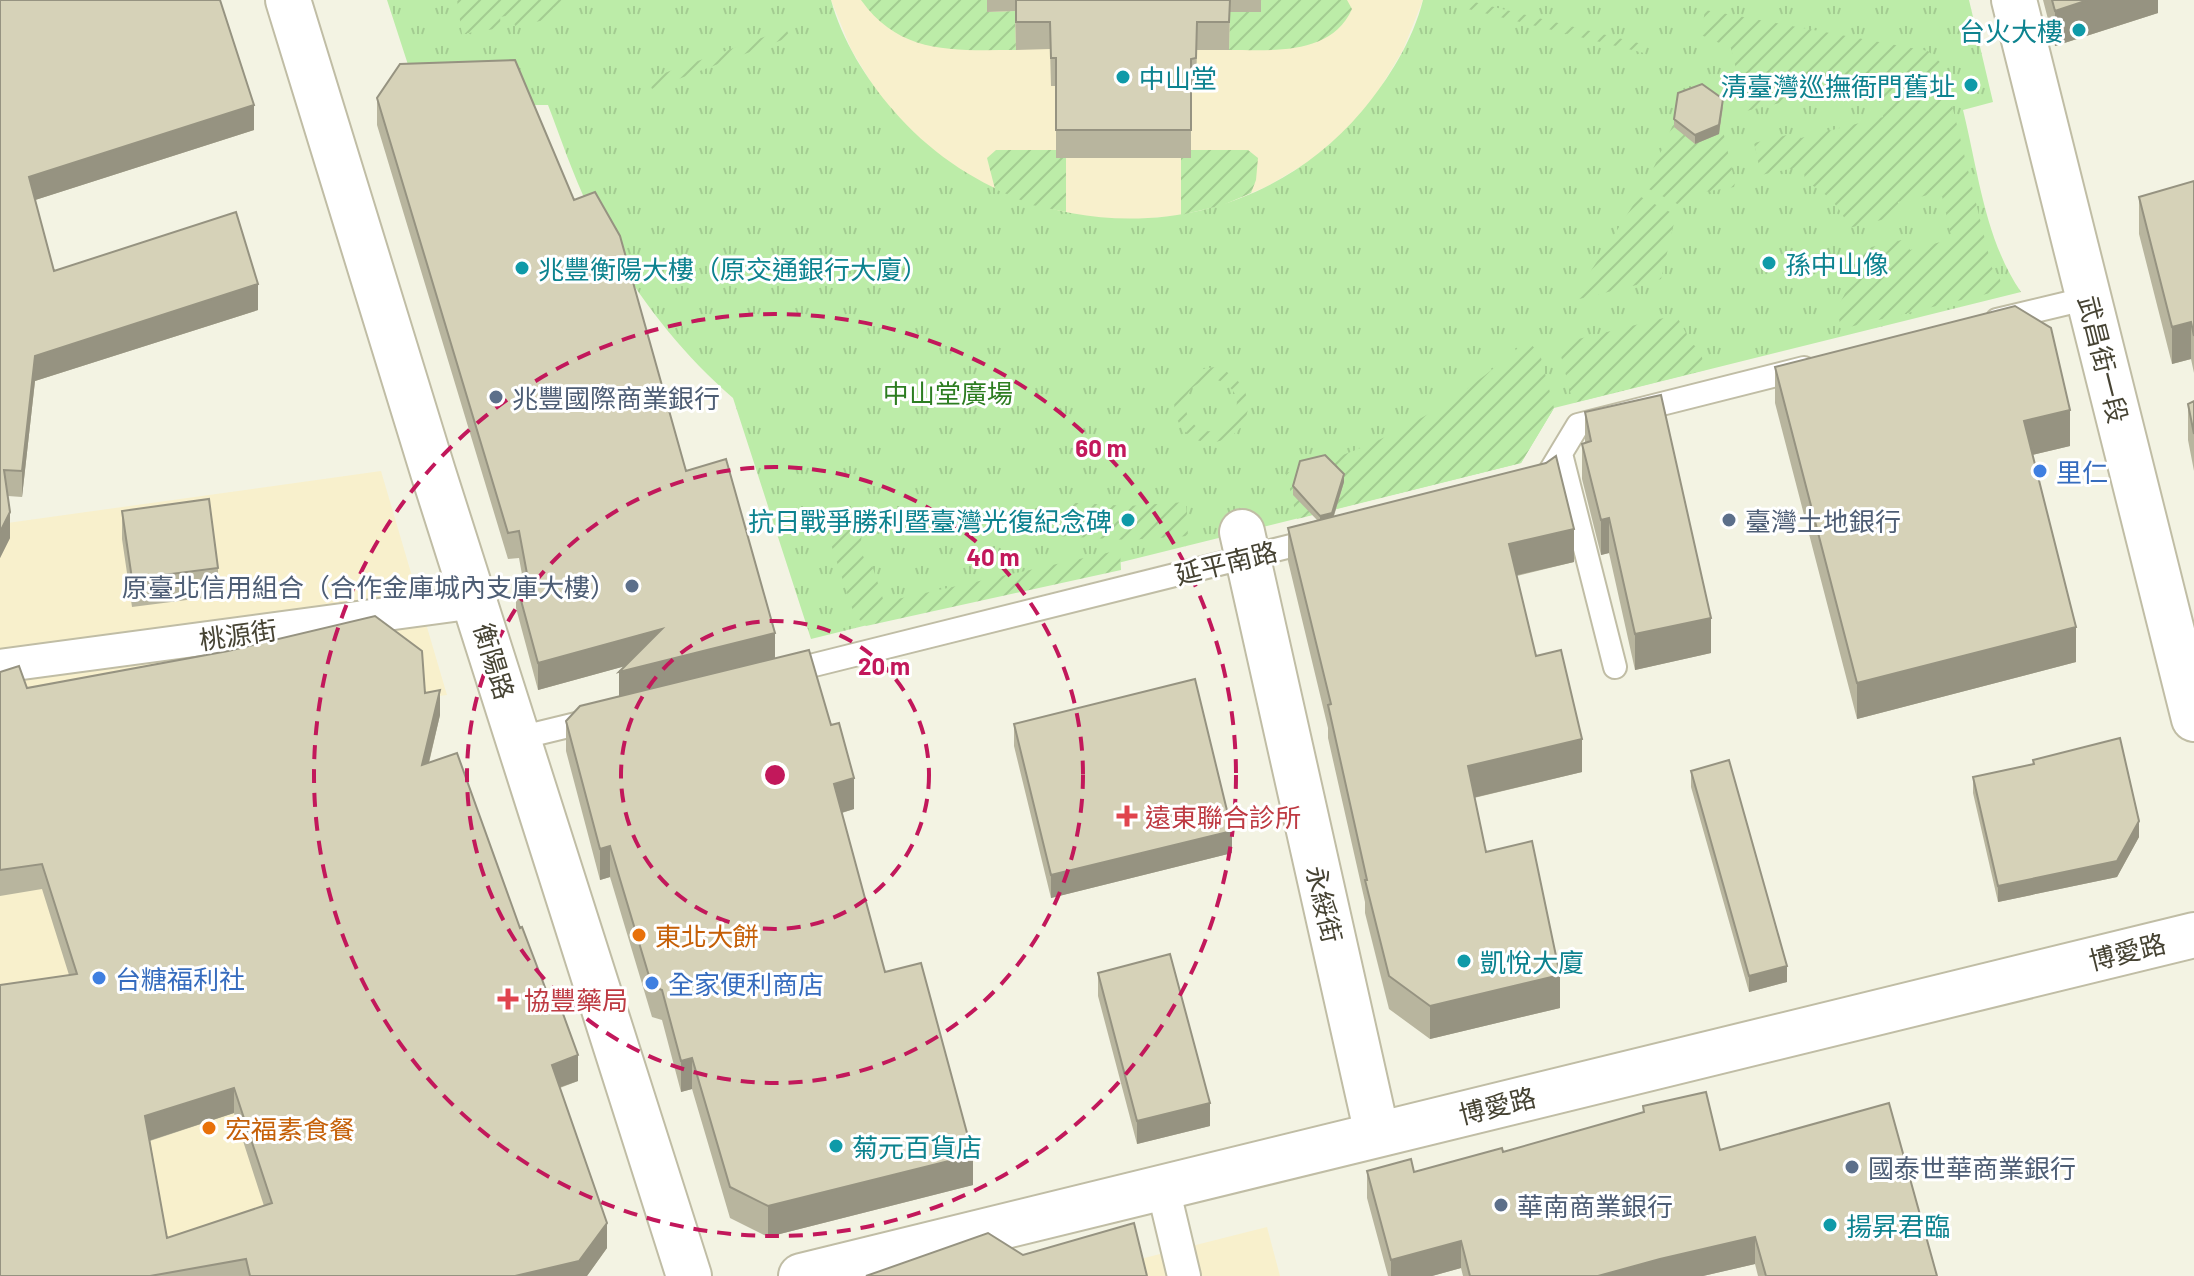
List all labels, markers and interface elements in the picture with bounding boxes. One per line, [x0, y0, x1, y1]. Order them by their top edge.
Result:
place label: 台火大樓 [1959, 15, 2063, 46]
marker: 台火大樓 [2070, 21, 2088, 39]
place label: 中山堂 [1139, 62, 1217, 93]
marker: 中山堂 [1114, 68, 1132, 86]
place label: 清臺灣巡撫衙門舊址 [1721, 70, 1955, 101]
marker: 清臺灣巡撫衙門舊址 [1962, 76, 1980, 94]
place label: 孫中山像 [1785, 248, 1889, 279]
place label: 兆豐衡陽大樓（原交通銀行大廈） [538, 253, 928, 284]
marker: 孫中山像 [1760, 254, 1778, 272]
marker: 兆豐衡陽大樓（原交通銀行大廈） [513, 259, 531, 277]
street label: 武昌街一段 [2073, 292, 2135, 426]
park label: 中山堂廣場 [883, 377, 1013, 408]
place label: 兆豐國際商業銀行 [512, 382, 720, 413]
marker: 兆豐國際商業銀行 [487, 388, 505, 406]
text: 60 m [1075, 433, 1127, 462]
place label: 里仁 [2056, 456, 2108, 487]
marker: 里仁 [2031, 462, 2049, 480]
place label: 抗日戰爭勝利暨臺灣光復紀念碑 [748, 505, 1112, 536]
place label: 臺灣土地銀行 [1745, 505, 1901, 536]
marker: 抗日戰爭勝利暨臺灣光復紀念碑 [1119, 511, 1137, 529]
marker: 臺灣土地銀行 [1720, 511, 1738, 529]
street label: 延平南路 [1172, 534, 1280, 590]
text: 40 m [966, 542, 1020, 571]
place label: 原臺北信用組合（合作金庫城內支庫大樓） [122, 571, 616, 602]
marker: 原臺北信用組合（合作金庫城內支庫大樓） [623, 577, 641, 595]
street label: 桃源街 [197, 613, 279, 655]
street label: 衡陽路 [469, 619, 521, 703]
text: 20 m [858, 651, 910, 680]
centre of rings [761, 761, 789, 789]
place label: 遠東聯合診所 [1145, 801, 1301, 832]
marker: 遠東聯合診所 [1116, 805, 1138, 827]
street label: 永綏街 [1301, 863, 1349, 945]
place label: 東北大餅 [655, 920, 759, 951]
marker: 東北大餅 [630, 926, 648, 944]
street label: 博愛路 [2085, 927, 2169, 975]
place label: 凱悅大廈 [1480, 946, 1584, 977]
marker: 凱悅大廈 [1455, 952, 1473, 970]
place label: 台糖福利社 [115, 963, 245, 994]
place label: 全家便利商店 [668, 968, 824, 999]
marker: 台糖福利社 [90, 969, 108, 987]
marker: 全家便利商店 [643, 974, 661, 992]
place label: 協豐藥局 [524, 984, 628, 1015]
marker: 協豐藥局 [499, 990, 517, 1008]
street label: 博愛路 [1455, 1081, 1539, 1129]
place label: 宏福素食餐 [225, 1113, 355, 1144]
marker: 宏福素食餐 [200, 1119, 218, 1137]
place label: 菊元百貨店 [852, 1131, 982, 1162]
marker: 菊元百貨店 [827, 1137, 845, 1155]
place label: 國泰世華商業銀行 [1868, 1152, 2076, 1183]
marker: 國泰世華商業銀行 [1843, 1158, 1861, 1176]
place label: 華南商業銀行 [1517, 1190, 1673, 1221]
marker: 華南商業銀行 [1492, 1196, 1510, 1214]
place label: 揚昇君臨 [1846, 1210, 1950, 1241]
marker: 揚昇君臨 [1821, 1216, 1839, 1234]

